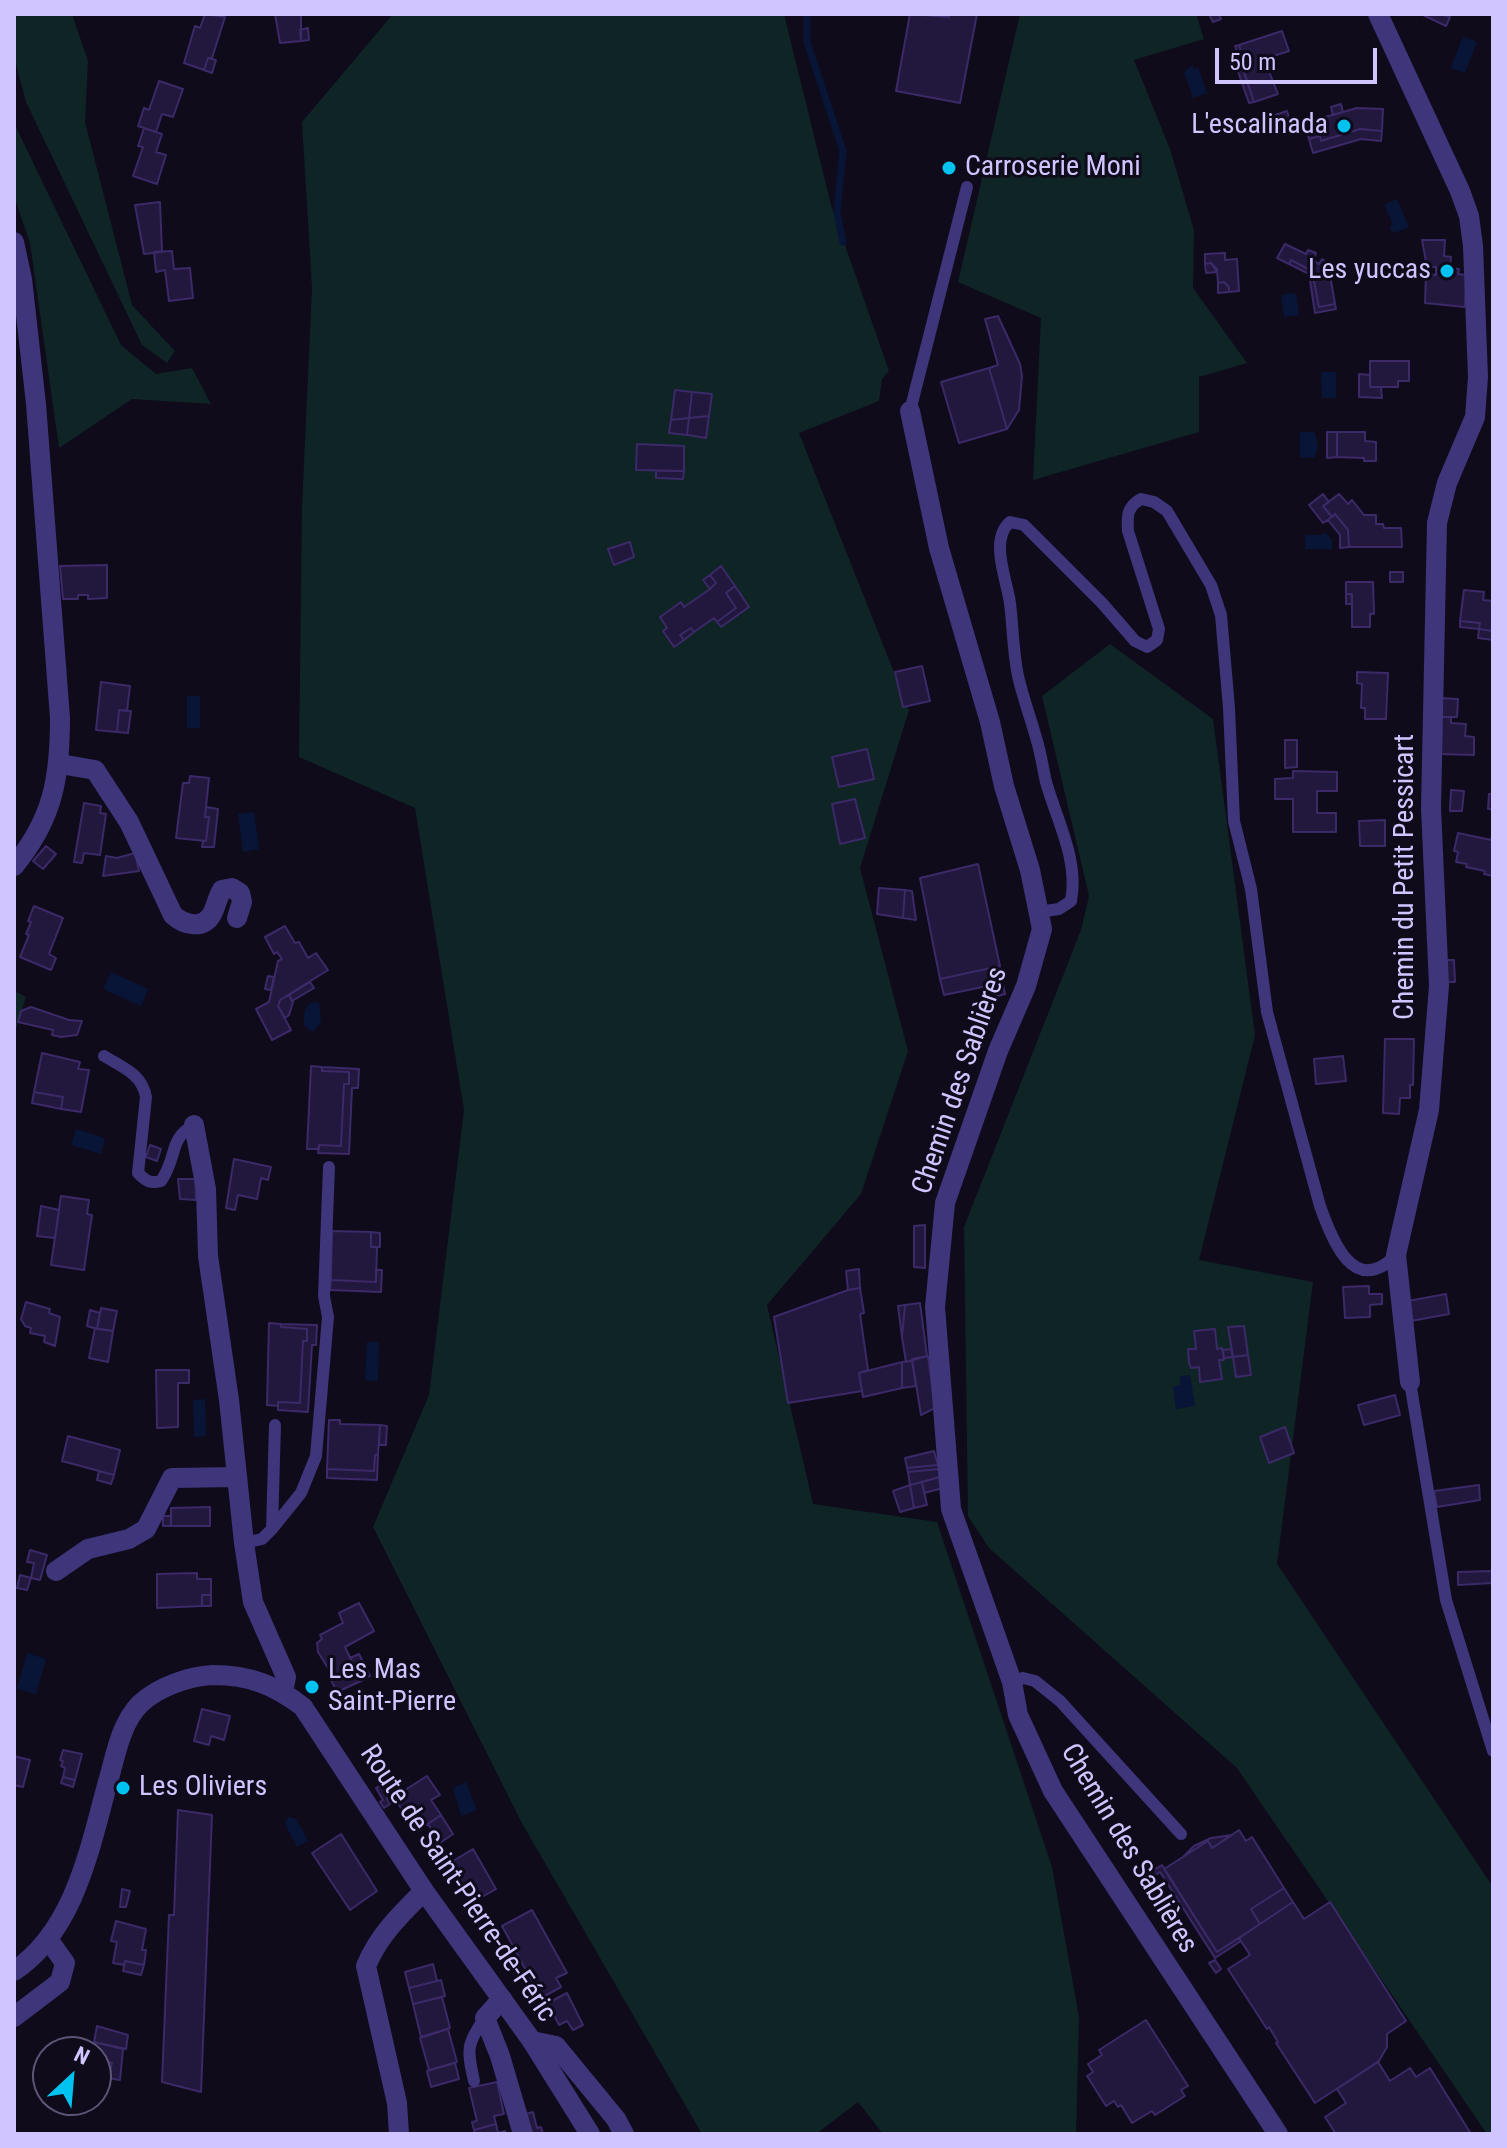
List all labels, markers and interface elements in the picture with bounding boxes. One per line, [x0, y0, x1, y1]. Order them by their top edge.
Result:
scale bar [1219, 32, 1381, 82]
text: 50 m [1229, 48, 1276, 76]
place label: L'escalinada [1191, 109, 1328, 143]
marker: L'escalinada [1335, 117, 1353, 135]
place label: Carroserie Moni [965, 151, 1141, 185]
marker: Carroserie Moni [940, 159, 958, 177]
place label: Les yuccas [1308, 254, 1431, 288]
marker: Les yuccas [1438, 262, 1456, 280]
street label: Chemin du Petit Pessicart [1389, 734, 1423, 1020]
street label: Chemin des Sablières [906, 963, 1016, 1199]
place label: Les Mas Saint-Pierre [328, 1654, 456, 1720]
marker: Les Mas Saint-Pierre [303, 1678, 321, 1696]
street label: Chemin des Sablières [1052, 1738, 1204, 1960]
street label: Route de Saint-Pierre-de-Féric [352, 1739, 562, 2029]
place label: Les Oliviers [139, 1771, 267, 1805]
marker: Les Oliviers [114, 1779, 132, 1797]
north arrow [32, 2036, 112, 2116]
text: N [70, 2042, 93, 2070]

